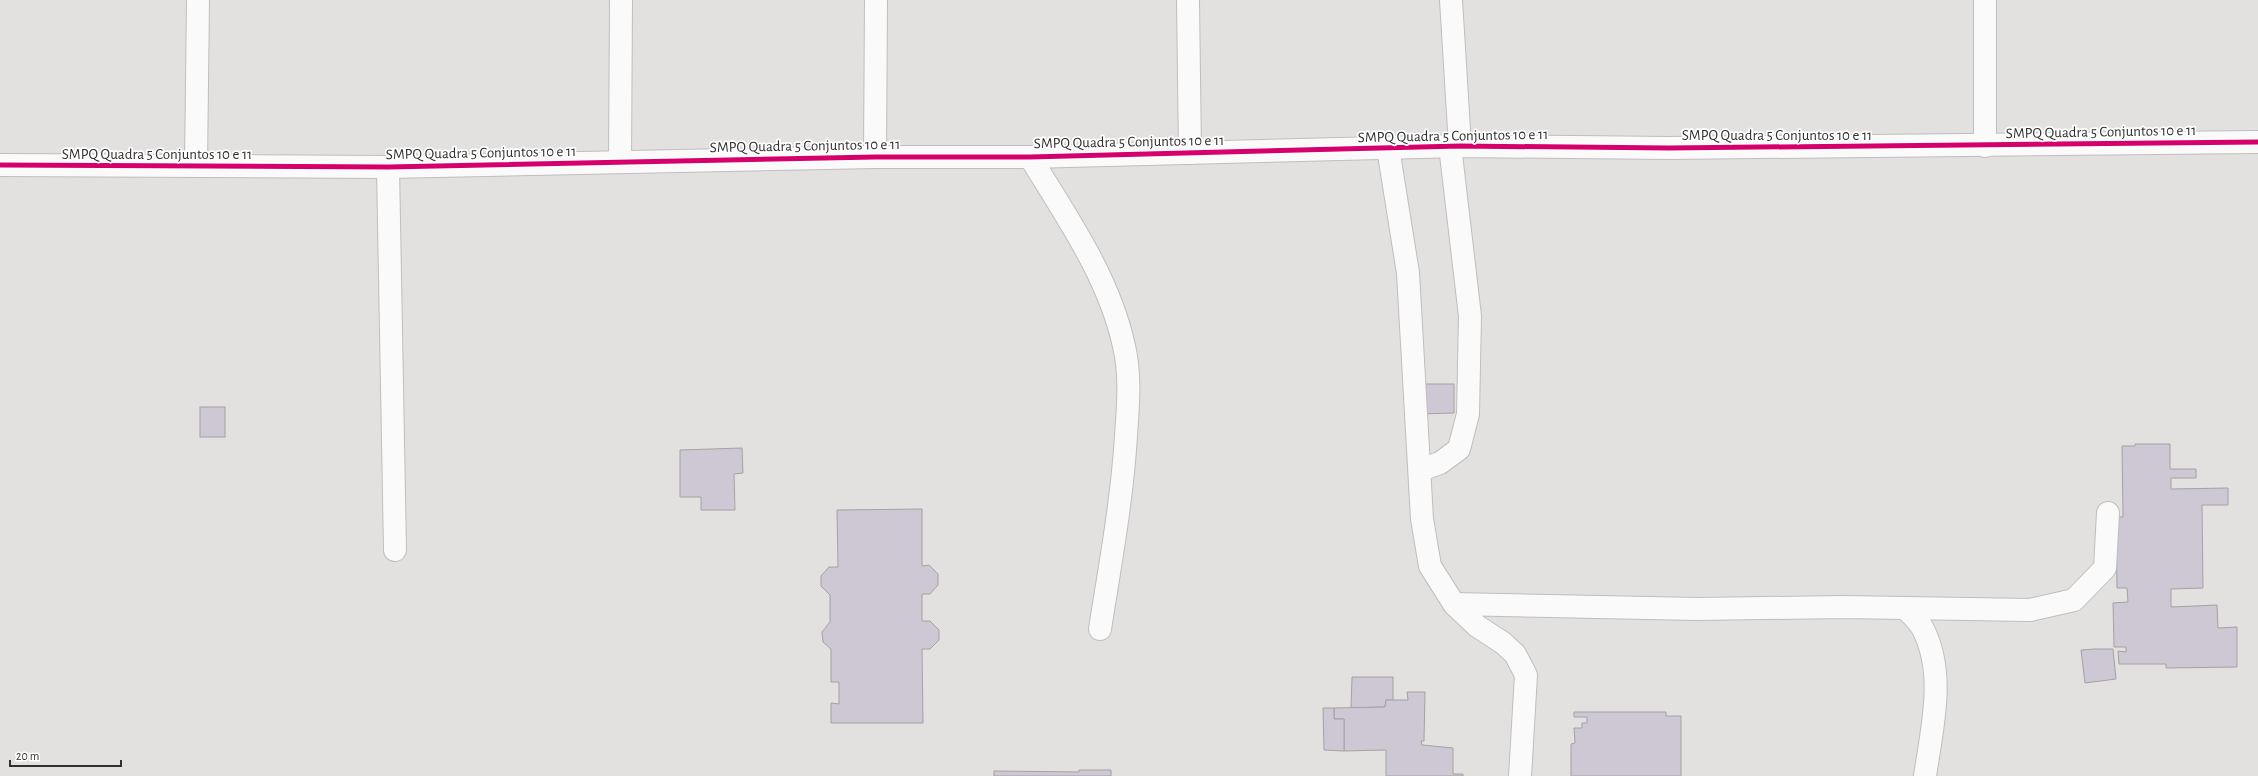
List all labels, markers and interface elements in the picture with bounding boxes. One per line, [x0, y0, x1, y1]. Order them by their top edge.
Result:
street label: SMPQ Quadra 5 Conjuntos 10 e 11 [2006, 123, 2196, 141]
street label: SMPQ Quadra 5 Conjuntos 10 e 11 [1358, 127, 1548, 145]
street label: SMPQ Quadra 5 Conjuntos 10 e 11 [1682, 128, 1872, 143]
street label: SMPQ Quadra 5 Conjuntos 10 e 11 [1034, 133, 1224, 151]
street label: SMPQ Quadra 5 Conjuntos 10 e 11 [710, 137, 900, 155]
street label: SMPQ Quadra 5 Conjuntos 10 e 11 [386, 144, 576, 162]
street label: SMPQ Quadra 5 Conjuntos 10 e 11 [62, 147, 252, 162]
scale bar [10, 742, 121, 768]
text: 20 m [16, 750, 39, 762]

